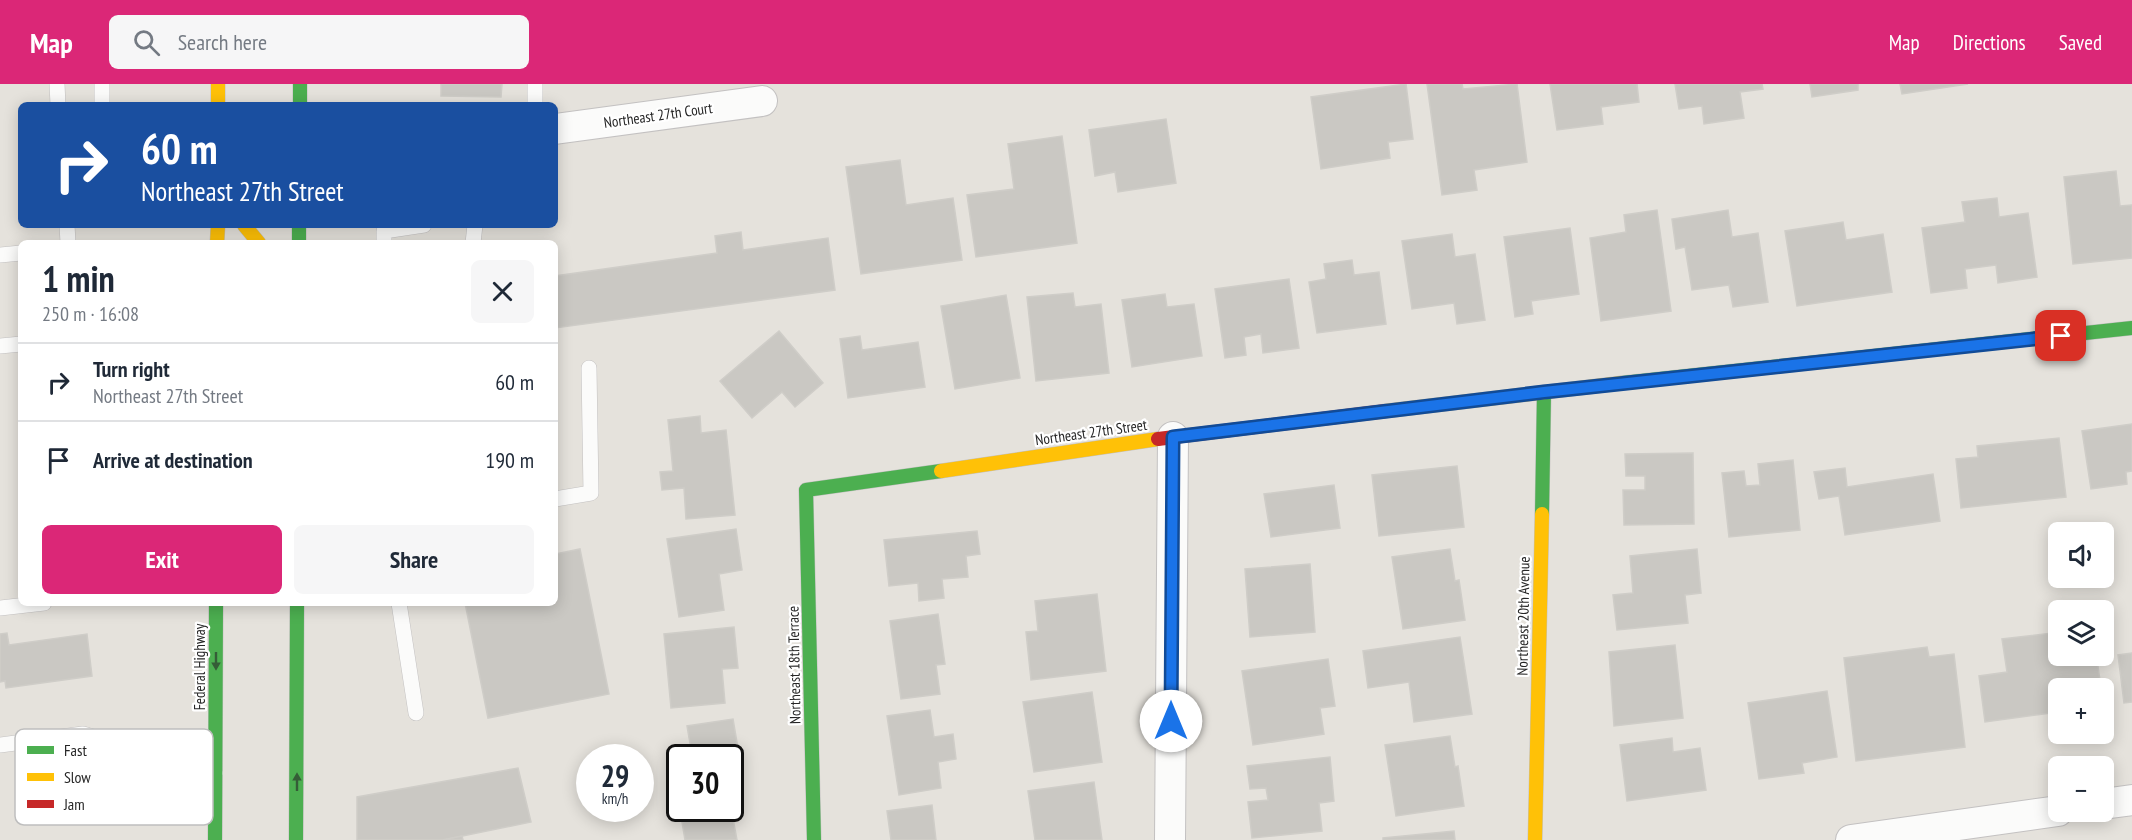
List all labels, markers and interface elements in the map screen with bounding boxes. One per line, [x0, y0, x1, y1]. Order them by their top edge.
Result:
search box [109, 15, 529, 69]
text: Map [30, 24, 73, 61]
icon: search [130, 26, 163, 59]
text: Search here [178, 28, 267, 56]
text: Map [1889, 29, 1920, 56]
text: Directions [1953, 29, 2026, 56]
text: Saved [2059, 29, 2102, 56]
street label: Northeast 27th Court [602, 98, 714, 132]
text: 60 m [141, 121, 218, 176]
icon: right [42, 126, 120, 204]
text: Northeast 27th Street [141, 174, 344, 208]
text: 1 min [42, 255, 115, 302]
button: close [471, 260, 534, 323]
text: 250 m · 16:08 [42, 301, 139, 327]
pin [2035, 310, 2086, 361]
icon: arrive [2044, 319, 2077, 352]
text: Turn right [93, 355, 170, 383]
icon: right [42, 366, 75, 399]
text: 60 m [495, 368, 534, 396]
text: Northeast 27th Street [93, 383, 243, 409]
street label: Northeast 27th Street [1034, 415, 1148, 449]
icon: arrive [42, 444, 75, 477]
text: Arrive at destination [93, 446, 253, 474]
text: 190 m [485, 446, 534, 474]
map controls [2048, 522, 2114, 822]
button: sound [2048, 522, 2114, 588]
button: Exit [42, 525, 282, 594]
button: Share [294, 525, 534, 594]
street label: Northeast 20th Avenue [1512, 556, 1534, 676]
button: layers [2048, 600, 2114, 666]
street label: Northeast 18th Terrace [783, 606, 805, 724]
street label: Federal Highway [190, 623, 209, 710]
one-way arrow [211, 652, 221, 671]
button: + [2048, 678, 2114, 744]
position arrow [1139, 689, 1203, 753]
legend [15, 729, 213, 825]
text: Fast [64, 740, 87, 760]
speed limit sign: 30 [666, 744, 744, 822]
text: 29 [601, 756, 629, 795]
button: − [2048, 756, 2114, 822]
text: Slow [64, 767, 91, 787]
one-way arrow [292, 772, 302, 791]
text: km/h [602, 789, 628, 808]
text: Jam [63, 794, 85, 814]

